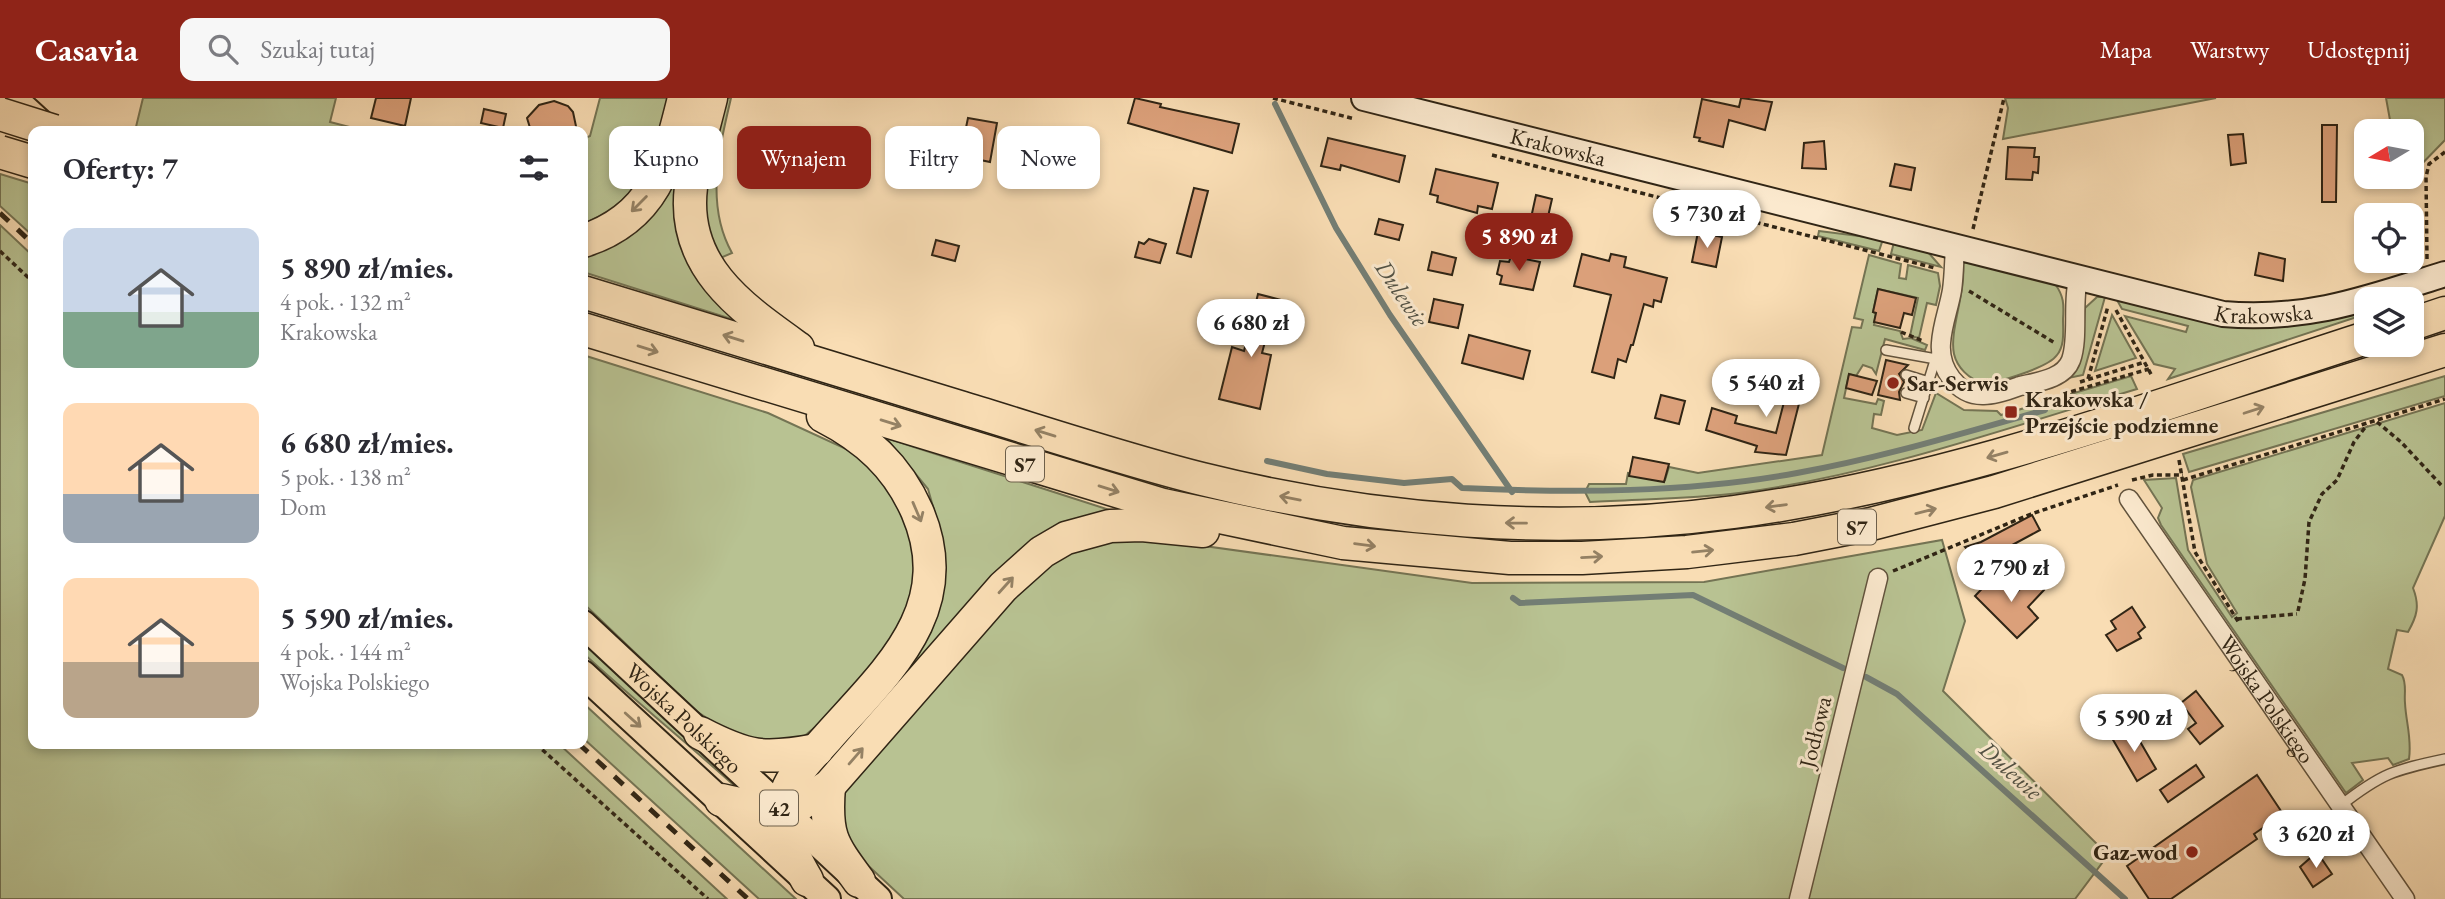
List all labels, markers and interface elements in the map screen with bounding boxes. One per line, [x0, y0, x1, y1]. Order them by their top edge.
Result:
search box [180, 18, 670, 81]
text: Casavia [35, 28, 138, 71]
icon: search [204, 30, 242, 68]
text: Szukaj tutaj [260, 32, 375, 66]
text: Mapa [2100, 34, 2152, 65]
text: Warstwy [2190, 34, 2269, 65]
text: Udostępnij [2307, 34, 2410, 65]
north arrow [2354, 119, 2424, 189]
map controls [2354, 119, 2424, 357]
street label: Krakowska [1507, 120, 1610, 173]
chip: Kupno [609, 126, 723, 189]
chip: Wynajem [737, 126, 871, 189]
chip: Filtry [885, 126, 983, 189]
chip: Nowe [997, 126, 1100, 189]
text: Oferty: 7 [63, 149, 178, 188]
icon: filters [515, 149, 553, 187]
pin: 5 730 zł [1635, 190, 1779, 250]
one-way arrow [631, 195, 648, 212]
text: 5 730 zł [1669, 198, 1745, 228]
button: locate [2354, 203, 2424, 273]
pin: 5 890 zł [1447, 214, 1591, 273]
text: 5 890 zł [1481, 221, 1557, 251]
text: 5 890 zł/mies. [280, 248, 454, 287]
water label: Dulewie [1368, 253, 1436, 333]
icon: home [119, 256, 203, 340]
text: 4 pok. · 132 m² [280, 287, 411, 317]
button: layers [2354, 287, 2424, 357]
street label: Krakowska [2211, 296, 2315, 330]
pin: 6 680 zł [1179, 300, 1323, 359]
text: 6 680 zł [1213, 307, 1289, 337]
text: Krakowska [280, 317, 378, 347]
one-way arrow [722, 331, 744, 344]
one-way arrow [637, 343, 659, 356]
pin: 5 540 zł [1694, 360, 1838, 419]
text: 5 540 zł [1728, 367, 1804, 397]
place label: Sar-Serwis [1907, 368, 2008, 398]
marker: Sar-Serwis [1885, 375, 1901, 391]
place label: Krakowska / Przejście podziemne [2025, 384, 2219, 440]
one-way arrow [2243, 403, 2265, 415]
marker: Krakowska / Przejście podziemne [2003, 404, 2019, 420]
one-way arrow [880, 417, 902, 430]
text: 6 680 zł/mies. [280, 423, 454, 462]
one-way arrow [1034, 425, 1056, 438]
icon: home [119, 431, 203, 515]
road number: S7 [1006, 446, 1044, 482]
one-way arrow [1986, 450, 2008, 463]
text: 5 pok. · 138 m² [280, 462, 411, 492]
one-way arrow [1097, 483, 1119, 496]
one-way arrow [1279, 490, 1302, 504]
text: Dom [280, 492, 327, 522]
one-way arrow [1765, 500, 1788, 513]
one-way arrow [911, 501, 924, 522]
one-way arrow [1915, 504, 1937, 517]
road number: S7 [1838, 510, 1876, 544]
one-way arrow [1504, 516, 1527, 529]
one-way arrow [1353, 539, 1376, 552]
one-way arrow [1691, 544, 1713, 557]
pin: 2 790 zł [1939, 545, 2083, 604]
one-way arrow [1580, 551, 1603, 564]
text: 2 790 zł [1973, 552, 2049, 582]
one-way arrow [997, 577, 1014, 594]
text: 5 590 zł/mies. [280, 598, 454, 637]
icon: home [119, 606, 203, 690]
street label: Wojska Polskiego [2212, 629, 2322, 769]
text: 4 pok. · 144 m² [280, 637, 411, 667]
street label: Wojska Polskiego [619, 656, 749, 780]
text: Wojska Polskiego [280, 667, 430, 697]
street label: Jodłowa [1791, 692, 1839, 773]
pin: 5 590 zł [2062, 694, 2206, 754]
text: 5 590 zł [2096, 702, 2172, 732]
one-way arrow [624, 712, 642, 728]
water label: Dulewie [1972, 733, 2050, 807]
one-way arrow [848, 747, 864, 765]
road number: 42 [760, 790, 798, 826]
pin: 3 620 zł [2244, 810, 2388, 870]
text: 3 620 zł [2278, 818, 2354, 848]
place label: Gaz-wod [2093, 837, 2178, 867]
marker: Gaz-wod [2184, 844, 2200, 860]

